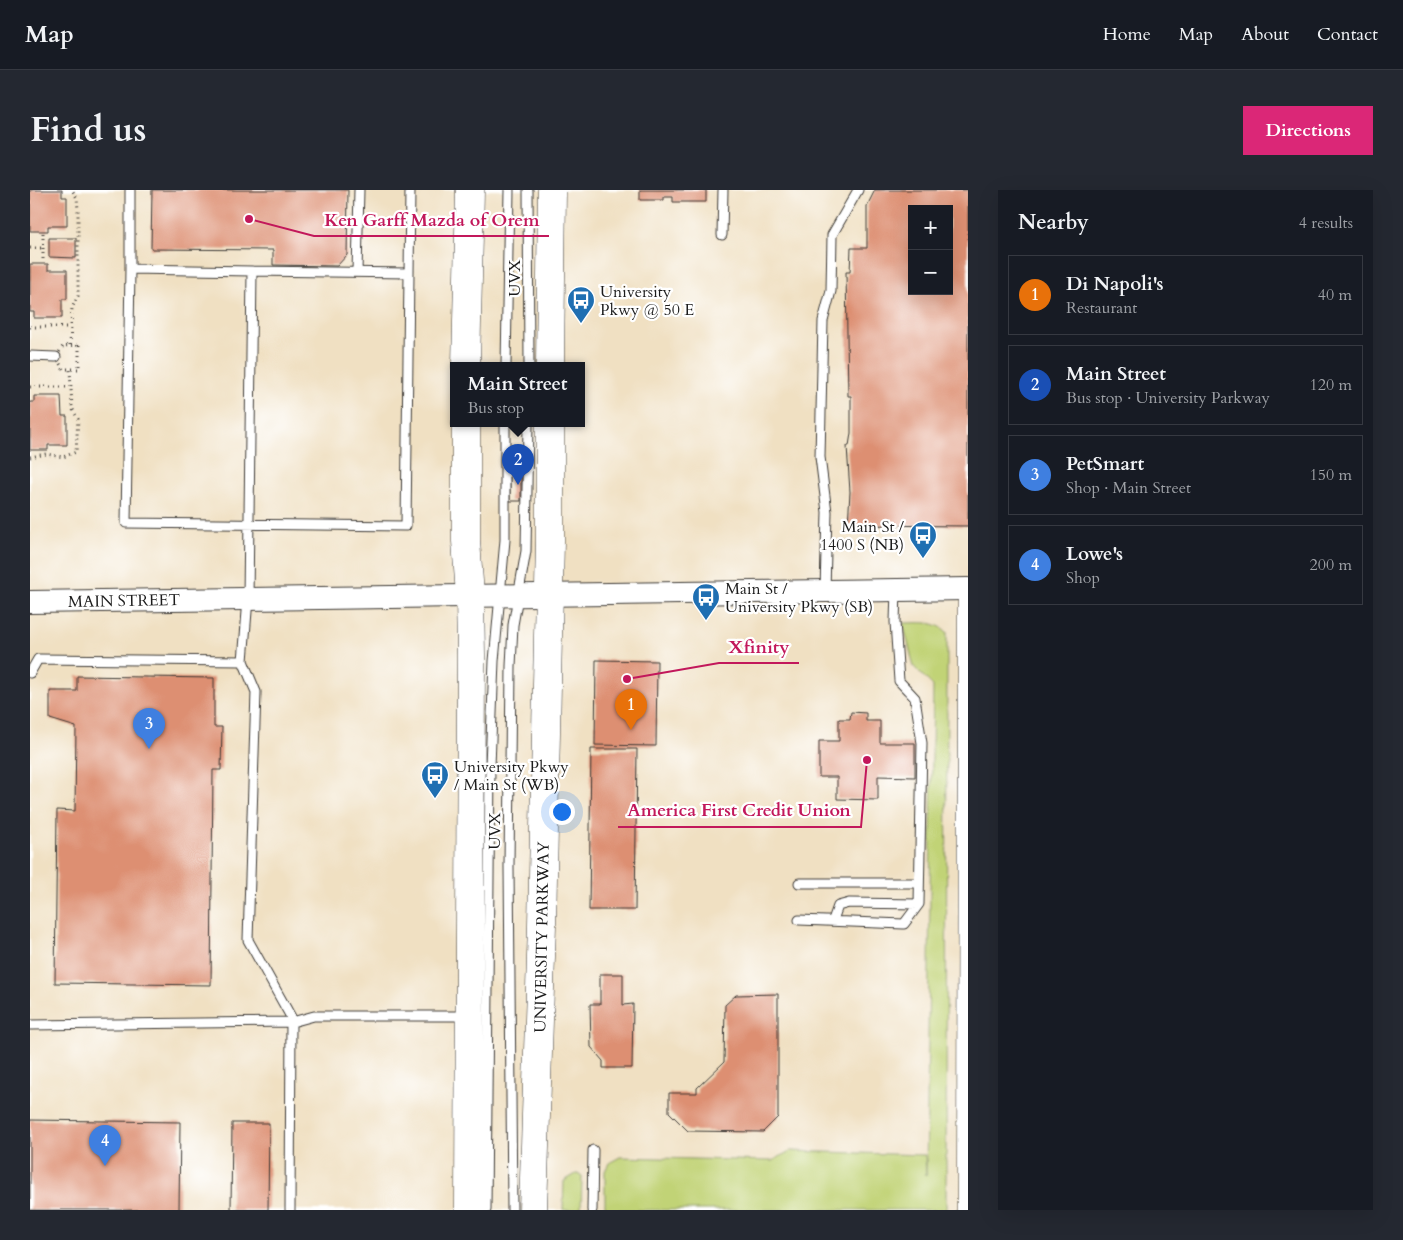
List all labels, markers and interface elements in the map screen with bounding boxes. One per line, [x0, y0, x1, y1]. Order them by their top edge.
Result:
text: Map [25, 18, 74, 51]
text: Home [1103, 22, 1151, 47]
text: Map [1179, 22, 1213, 47]
text: About [1241, 22, 1289, 47]
text: Contact [1317, 22, 1378, 47]
text: Find us [30, 106, 146, 154]
button: Directions [1243, 106, 1373, 155]
callout: Ken Garff Mazda of Orem [314, 203, 549, 236]
map controls [908, 205, 953, 295]
button: + [908, 205, 953, 250]
text: Ken Garff Mazda of Orem [324, 208, 540, 233]
text: Nearby [1018, 208, 1089, 237]
text: 4 results [1299, 212, 1353, 234]
button: − [908, 250, 953, 295]
street label: UVX [504, 259, 526, 297]
text: Di Napoli's [1066, 271, 1164, 297]
place label: University Pkwy @ 50 E [600, 281, 694, 321]
text: 1 [1031, 284, 1039, 306]
text: 40 m [1318, 284, 1352, 306]
bus stop icon: University Pkwy @ 50 E [566, 285, 596, 324]
text: Restaurant [1066, 297, 1137, 319]
text: Main Street [1066, 361, 1166, 387]
popup [450, 362, 585, 427]
text: Main Street [467, 371, 568, 397]
text: 2 [1031, 374, 1039, 396]
text: 120 m [1310, 374, 1352, 396]
text: Bus stop · University Parkway [1066, 387, 1270, 409]
text: Bus stop [467, 397, 524, 419]
pin: 2 [502, 444, 534, 485]
text: PetSmart [1066, 451, 1144, 477]
text: 3 [1031, 464, 1039, 486]
text: 150 m [1310, 464, 1352, 486]
text: Shop · Main Street [1066, 477, 1191, 499]
place label: Main St / 1400 S (NB) [820, 516, 905, 556]
bus stop icon: Main St / 1400 S (NB) [908, 520, 938, 559]
text: Lowe's [1066, 541, 1123, 567]
text: 4 [1031, 554, 1039, 576]
text: 200 m [1310, 554, 1352, 576]
text: Shop [1066, 567, 1100, 589]
place label: Main St / University Pkwy (SB) [725, 578, 873, 618]
bus stop icon: Main St / University Pkwy (SB) [691, 582, 721, 621]
street label: MAIN STREET [68, 589, 181, 613]
callout: Xfinity [719, 630, 799, 663]
text: Xfinity [729, 635, 790, 660]
pin: 1 [615, 689, 647, 730]
pin: 3 [133, 708, 165, 749]
place label: University Pkwy / Main St (WB) [454, 756, 569, 796]
bus stop icon: University Pkwy / Main St (WB) [420, 760, 450, 799]
callout: America First Credit Union [618, 794, 861, 827]
text: America First Credit Union [627, 798, 851, 823]
your location [549, 799, 575, 825]
street label: UVX [484, 812, 506, 850]
street label: UNIVERSITY PARKWAY [529, 841, 555, 1033]
pin: 4 [89, 1125, 121, 1166]

